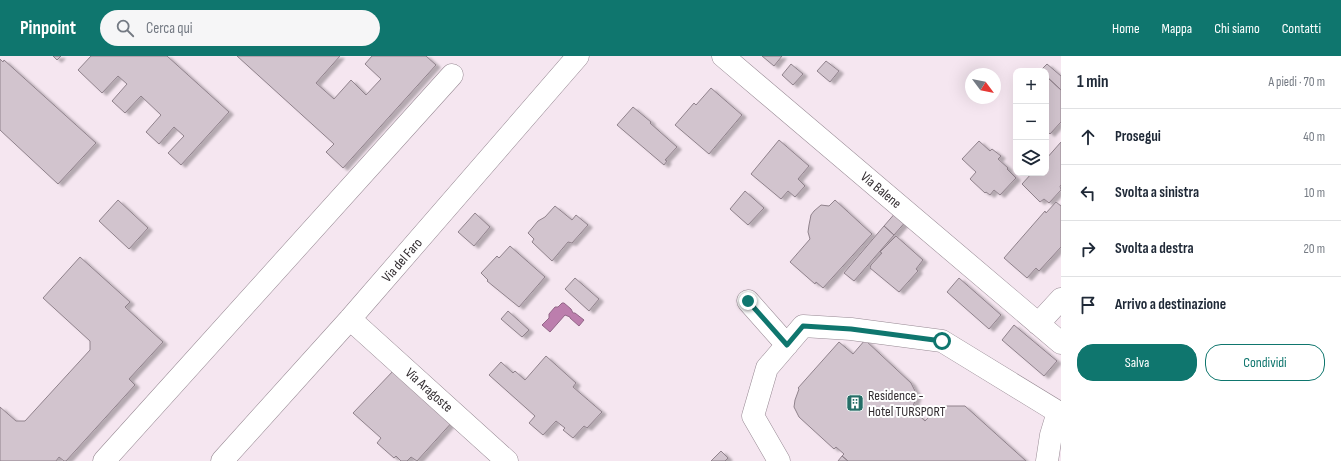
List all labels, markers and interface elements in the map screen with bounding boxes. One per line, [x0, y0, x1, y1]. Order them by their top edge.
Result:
search box [100, 10, 380, 46]
text: Pinpoint [20, 17, 76, 40]
icon: search [114, 17, 136, 39]
text: Cerca qui [146, 19, 193, 38]
text: Home [1112, 20, 1140, 37]
text: Mappa [1162, 20, 1192, 37]
text: Chi siamo [1214, 20, 1260, 37]
text: Contatti [1282, 20, 1321, 37]
north arrow [965, 68, 1001, 104]
map controls [1013, 68, 1049, 176]
button: + [1013, 68, 1049, 104]
text: 1 min [1077, 72, 1109, 92]
text: A piedi · 70 m [1268, 74, 1325, 90]
button: − [1013, 104, 1049, 140]
icon: ahead [1077, 126, 1099, 148]
text: Prosegui [1115, 127, 1161, 146]
text: 40 m [1303, 129, 1325, 145]
button: layers [1013, 140, 1049, 176]
street label: Via Balene [857, 168, 905, 212]
icon: left [1077, 182, 1099, 204]
text: Svolta a sinistra [1115, 183, 1199, 202]
text: 10 m [1304, 185, 1325, 201]
street label: Via del Faro [378, 234, 426, 286]
icon: right [1077, 238, 1099, 260]
text: Svolta a destra [1115, 239, 1194, 258]
text: 20 m [1303, 241, 1325, 257]
route end [739, 292, 757, 310]
icon: arrive [1077, 294, 1099, 316]
text: Arrivo a destinazione [1115, 295, 1226, 314]
route start [933, 332, 951, 350]
button: Salva [1077, 344, 1197, 381]
button: Condividi [1205, 344, 1325, 381]
street label: Via Aragoste [402, 364, 456, 416]
place label: Residence - Hotel TURSPORT [868, 387, 946, 420]
building icon: Residence - Hotel TURSPORT [845, 393, 865, 413]

